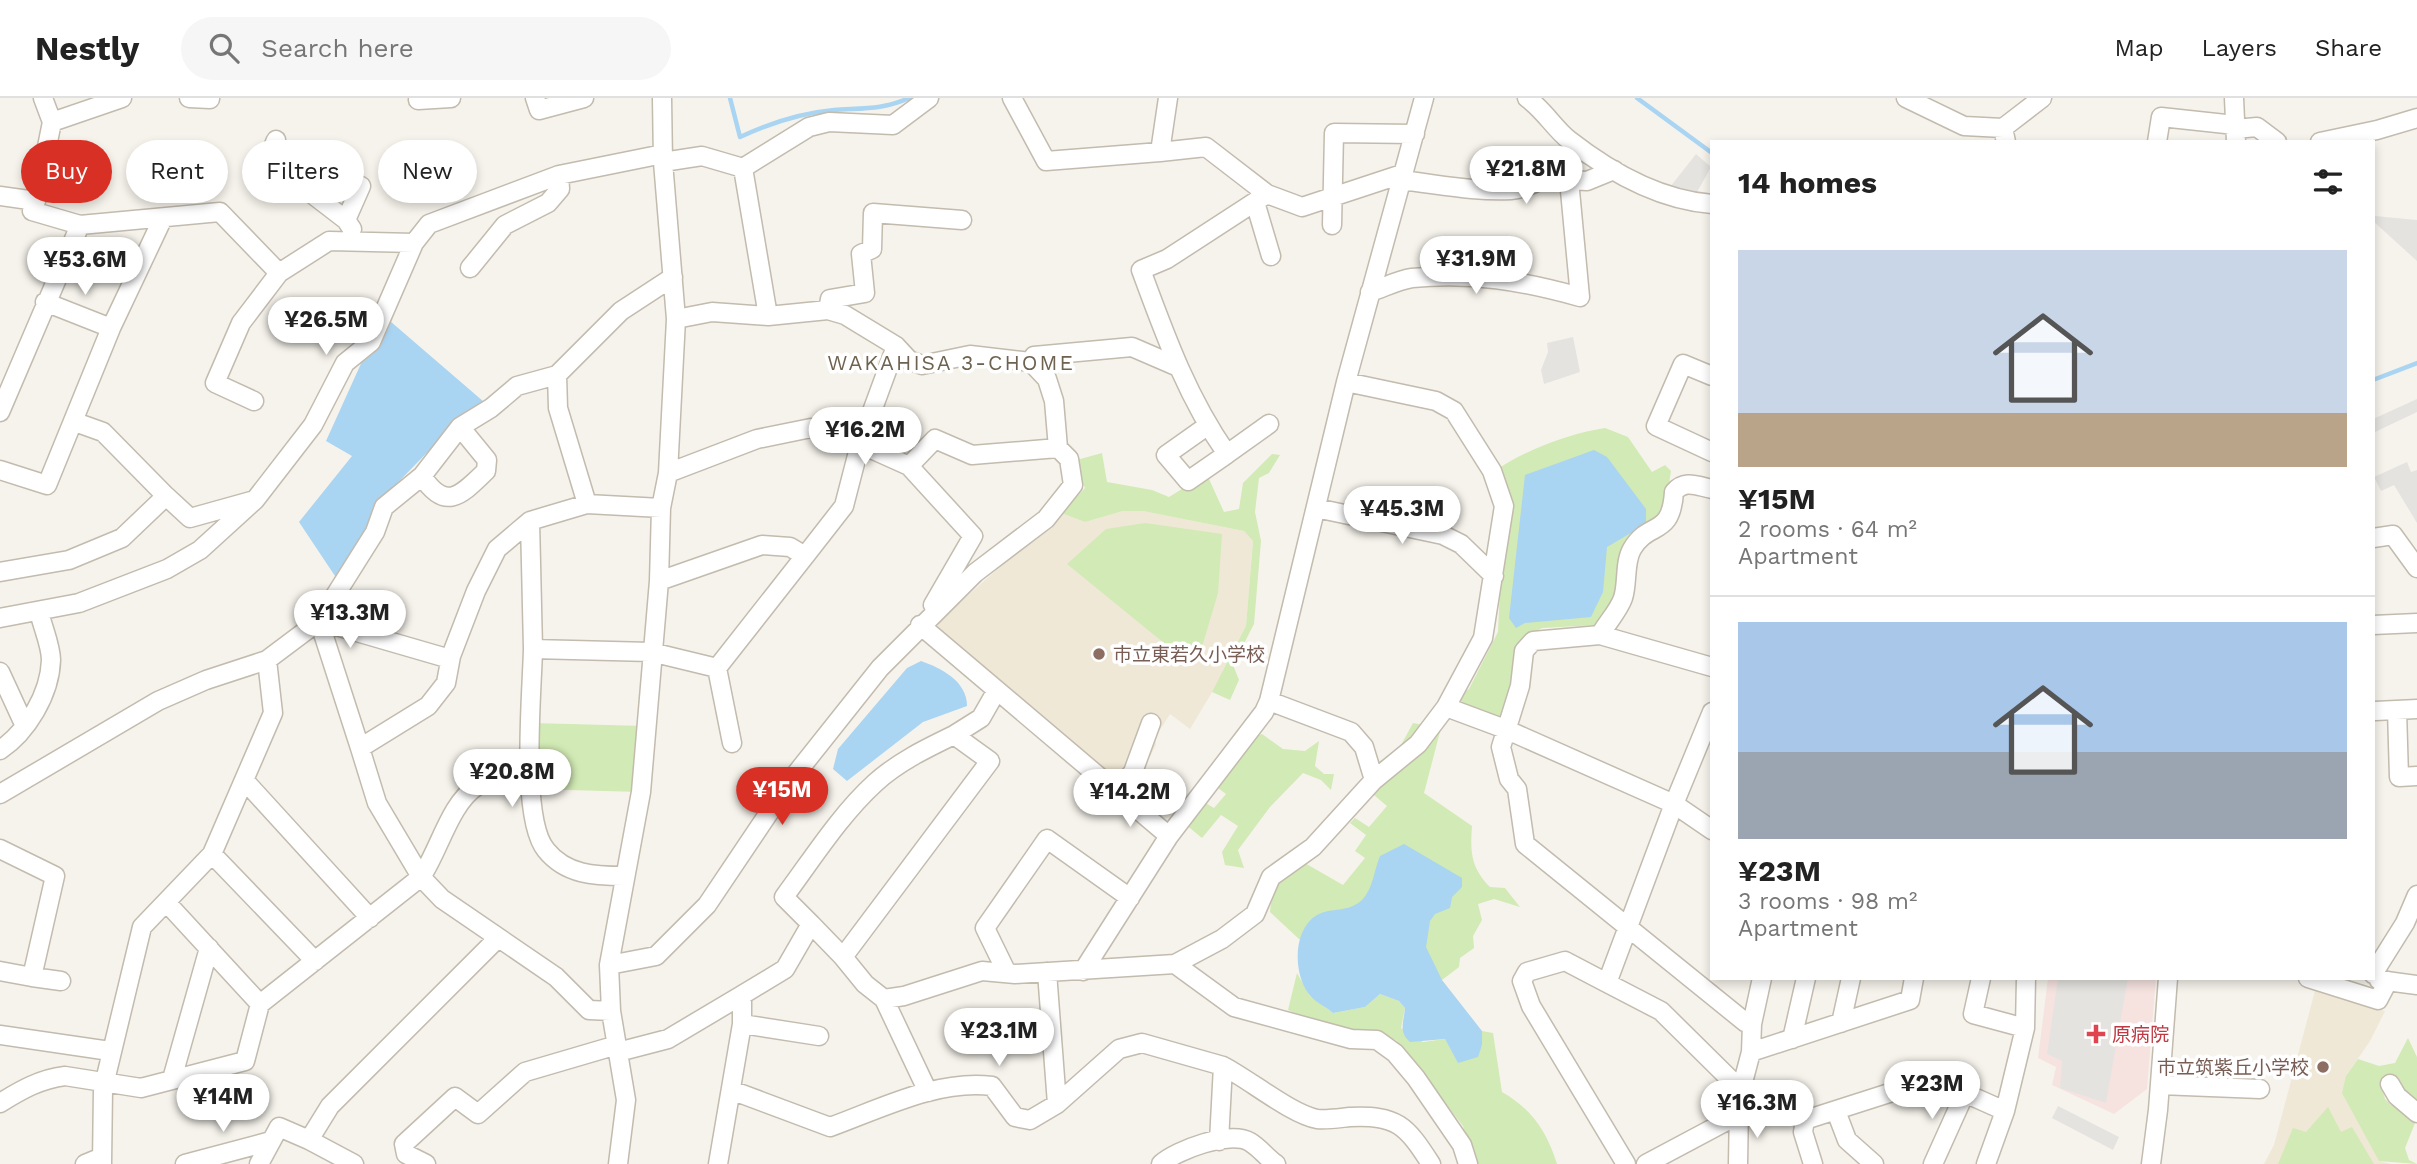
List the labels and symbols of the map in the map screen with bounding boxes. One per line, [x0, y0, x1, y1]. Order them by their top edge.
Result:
pin: ¥21.8M [1469, 146, 1583, 206]
pin: ¥31.9M [1419, 236, 1533, 296]
pin: ¥53.6M [28, 238, 142, 297]
pin: ¥26.5M [269, 298, 383, 357]
district label: WAKAHISA 3-CHOME [827, 350, 1075, 375]
pin: ¥16.2M [808, 408, 922, 467]
pin: ¥45.3M [1345, 486, 1459, 546]
pin: ¥13.3M [293, 590, 407, 650]
place label: 市立東若久小学校 [1113, 643, 1265, 666]
marker: 市立東若久小学校 [1091, 646, 1107, 662]
pin: ¥20.8M [455, 750, 569, 809]
pin: ¥15M [741, 768, 823, 827]
pin: ¥14.2M [1073, 770, 1187, 829]
pin: ¥23.1M [942, 1009, 1056, 1068]
place label: 原病院 [2112, 1023, 2169, 1046]
marker: 原病院 [2086, 1024, 2106, 1044]
place label: 市立筑紫丘小学校 [2157, 1056, 2309, 1079]
marker: 市立筑紫丘小学校 [2315, 1059, 2331, 1075]
pin: ¥23M [1891, 1062, 1973, 1121]
pin: ¥14M [182, 1074, 264, 1134]
pin: ¥16.3M [1700, 1080, 1814, 1140]

